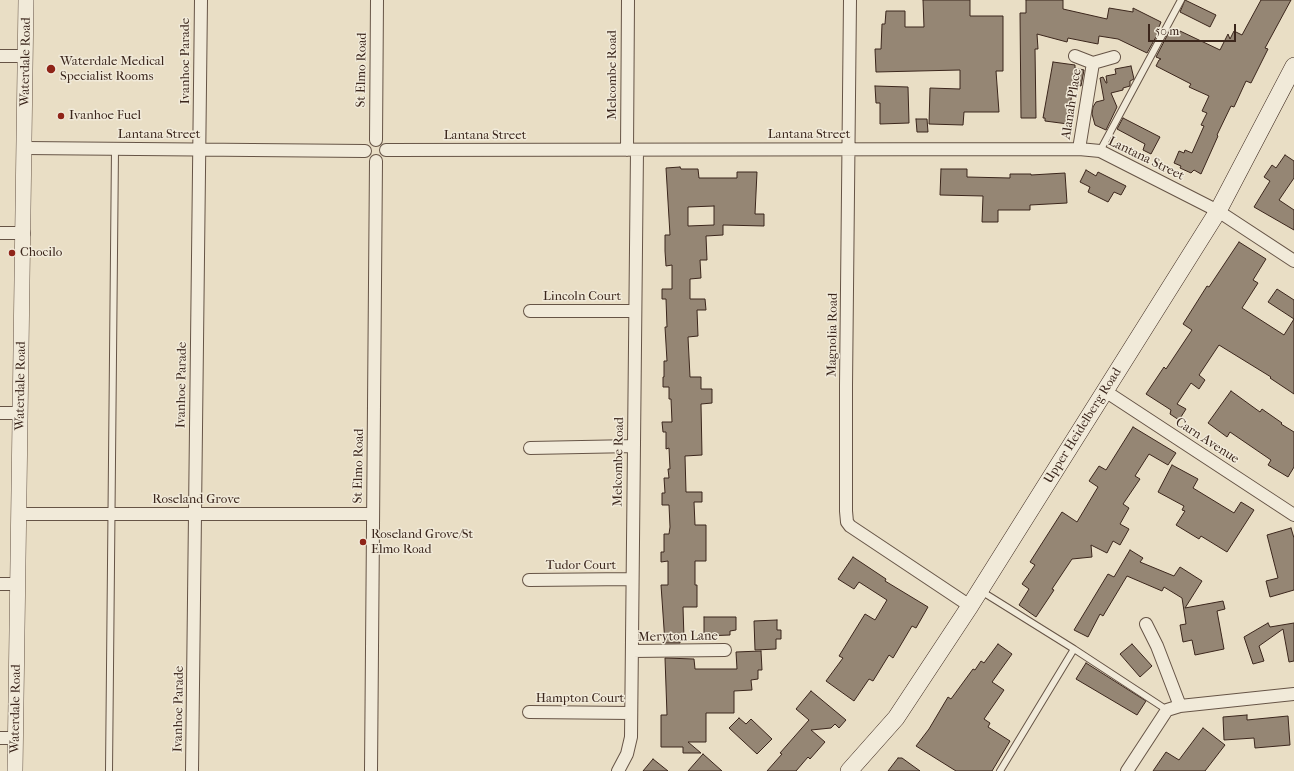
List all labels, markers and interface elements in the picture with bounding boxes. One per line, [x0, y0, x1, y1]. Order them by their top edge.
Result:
scale bar [1150, 16, 1238, 42]
street label: Waterdale Road [17, 17, 35, 107]
street label: Ivanhoe Parade [178, 18, 194, 104]
text: 50 m [1155, 24, 1179, 38]
street label: Melcombe Road [605, 30, 621, 120]
street label: St Elmo Road [354, 32, 370, 108]
place label: Waterdale Medical Specialist Rooms [60, 54, 164, 85]
marker: Waterdale Medical Specialist Rooms [45, 63, 57, 75]
street label: Alanah Place [1059, 68, 1085, 140]
place label: Ivanhoe Fuel [69, 108, 141, 124]
marker: Ivanhoe Fuel [56, 111, 66, 121]
street label: Lantana Street [118, 127, 200, 143]
street label: Lantana Street [768, 127, 850, 143]
street label: Lantana Street [444, 128, 526, 144]
street label: Lantana Street [1105, 134, 1187, 184]
place label: Chocilo [20, 245, 62, 261]
marker: Chocilo [7, 248, 17, 258]
street label: Lincoln Court [543, 289, 621, 305]
street label: Magnolia Road [824, 293, 842, 377]
street label: Waterdale Road [12, 341, 30, 431]
street label: Ivanhoe Parade [173, 342, 191, 428]
street label: Upper Heidelberg Road [1041, 365, 1125, 487]
street label: Carn Avenue [1172, 415, 1242, 467]
street label: Melcombe Road [610, 417, 628, 507]
street label: St Elmo Road [351, 428, 367, 504]
street label: Roseland Grove [152, 492, 240, 508]
place label: Roseland Grove/St Elmo Road [371, 527, 473, 558]
marker: Roseland Grove/St Elmo Road [358, 537, 368, 547]
street label: Tudor Court [546, 558, 616, 574]
street label: Meryton Lane [638, 629, 718, 645]
street label: Waterdale Road [7, 664, 25, 754]
street label: Ivanhoe Parade [170, 666, 188, 752]
street label: Hampton Court [536, 691, 624, 707]

